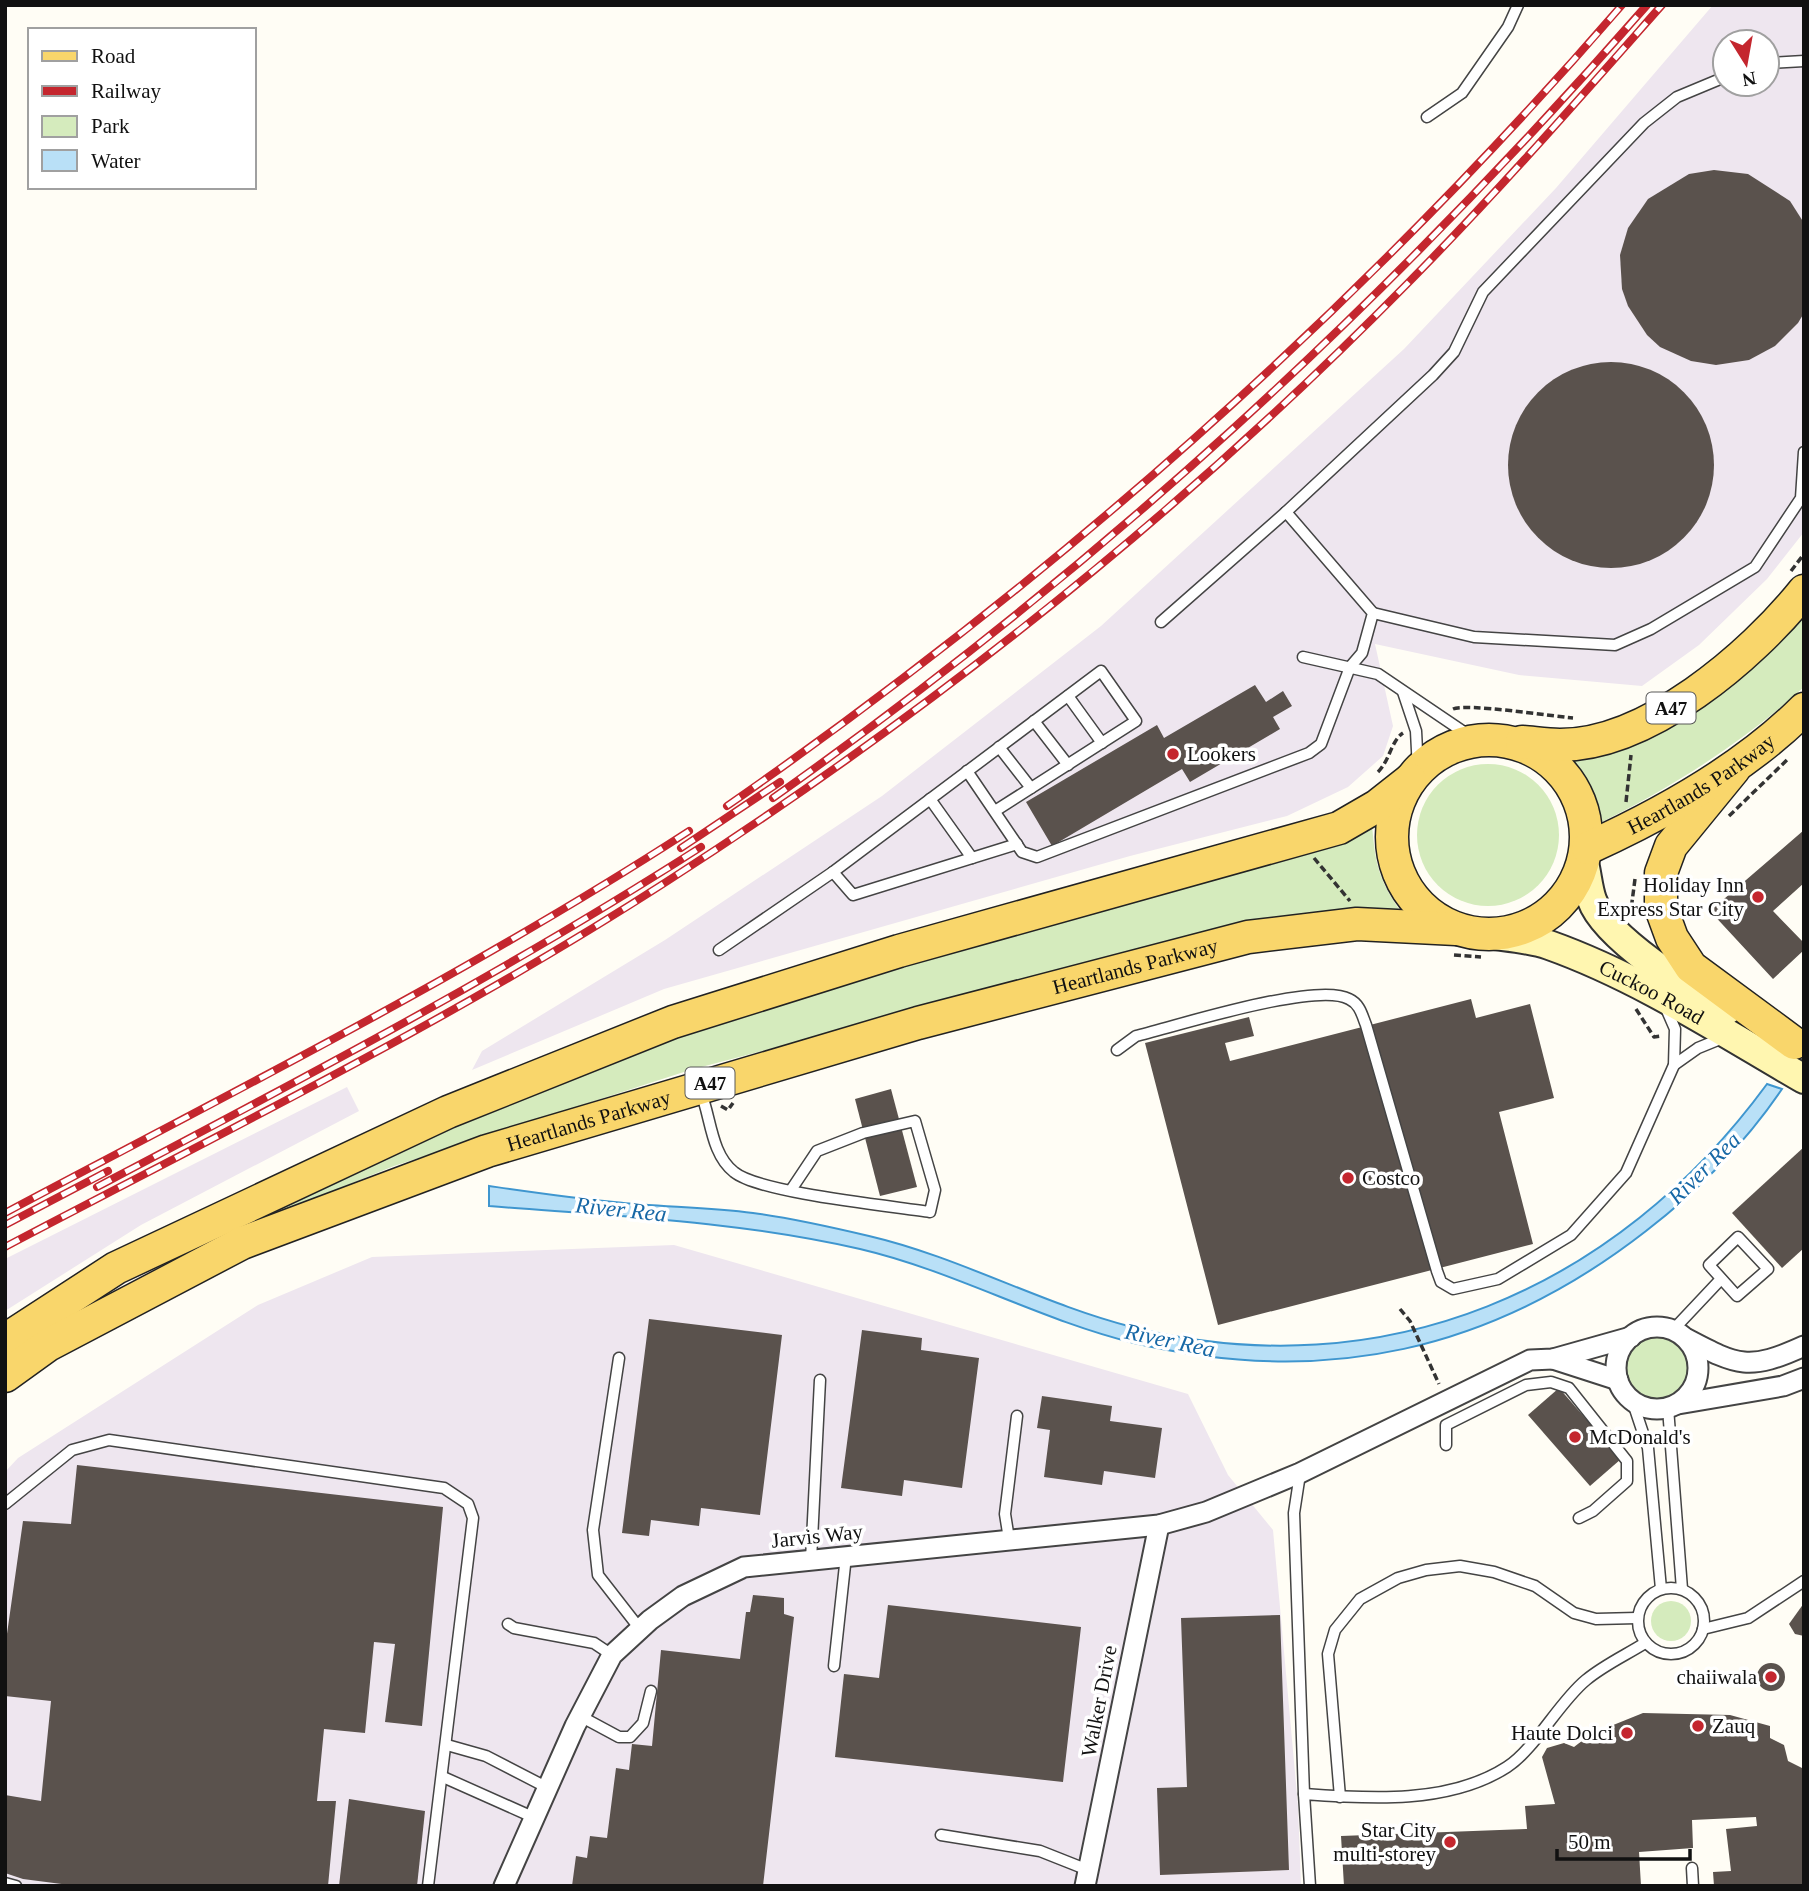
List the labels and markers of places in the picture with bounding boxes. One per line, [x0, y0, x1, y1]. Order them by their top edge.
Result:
place label: Lookers [1187, 742, 1256, 766]
marker: Lookers [1165, 746, 1181, 762]
place label: Holiday Inn Express Star City [1597, 873, 1744, 921]
marker: Holiday Inn Express Star City [1750, 889, 1766, 905]
place label: Costco [1362, 1166, 1420, 1190]
marker: Costco [1340, 1170, 1356, 1186]
place label: McDonald's [1589, 1425, 1691, 1449]
marker: McDonald's [1567, 1429, 1583, 1445]
place label: chaiiwala [1677, 1665, 1758, 1689]
marker: chaiiwala [1763, 1669, 1779, 1685]
place label: Zauq [1712, 1714, 1756, 1738]
marker: Zauq [1690, 1718, 1706, 1734]
place label: Haute Dolci [1511, 1721, 1613, 1745]
marker: Haute Dolci [1619, 1725, 1635, 1741]
place label: Star City multi-storey [1333, 1818, 1436, 1866]
marker: Star City multi-storey [1442, 1834, 1458, 1850]

